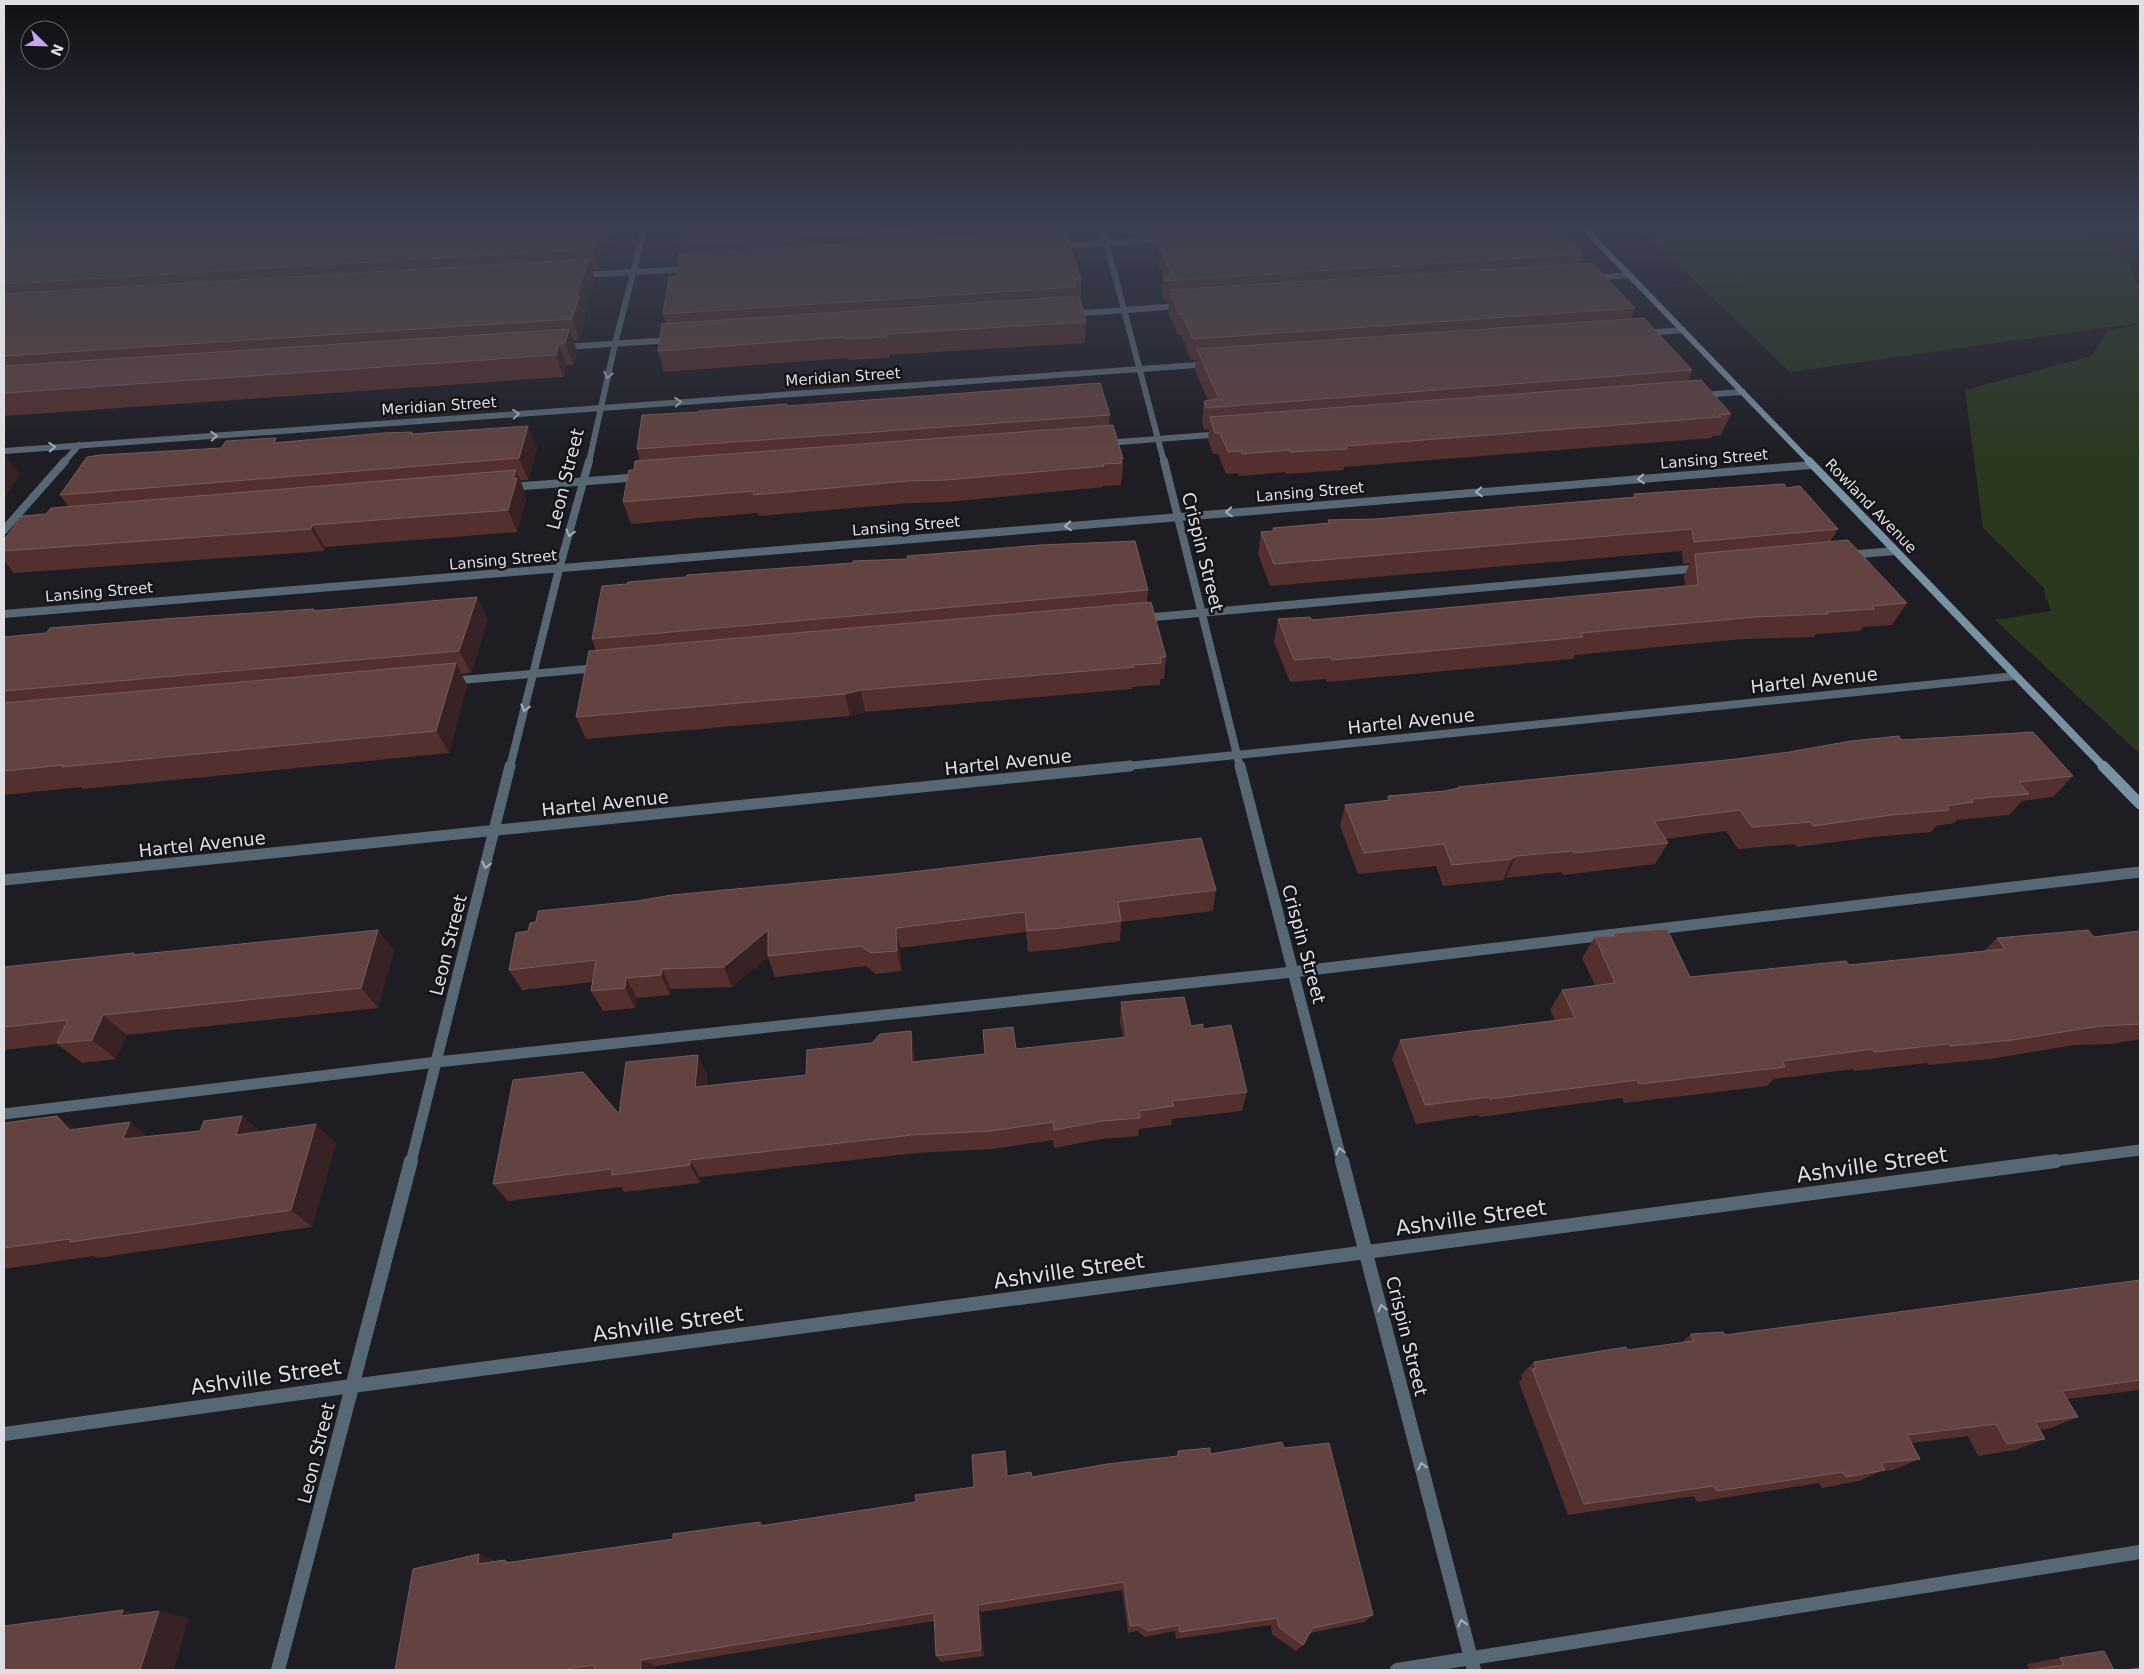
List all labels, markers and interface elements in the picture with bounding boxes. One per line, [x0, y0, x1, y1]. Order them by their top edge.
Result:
north arrow [20, 20, 70, 70]
text: N [47, 42, 67, 59]
street label: Meridian Street [785, 364, 901, 390]
one-way arrow [603, 371, 614, 380]
street label: Meridian Street [381, 393, 497, 419]
one-way arrow [675, 397, 683, 408]
one-way arrow [512, 409, 520, 420]
street label: Leon Street [542, 426, 588, 532]
one-way arrow [211, 430, 219, 441]
one-way arrow [49, 442, 57, 453]
street label: Lansing Street [1659, 445, 1769, 473]
street label: Rowland Avenue [1821, 455, 1921, 557]
one-way arrow [1636, 473, 1644, 484]
street label: Lansing Street [1255, 478, 1365, 506]
one-way arrow [1474, 486, 1482, 497]
street label: Crispin Street [1178, 490, 1228, 614]
one-way arrow [1225, 506, 1233, 517]
street label: Lansing Street [851, 512, 961, 540]
one-way arrow [1063, 520, 1071, 531]
one-way arrow [565, 529, 575, 537]
street label: Lansing Street [448, 546, 558, 574]
street label: Lansing Street [44, 578, 154, 606]
street label: Hartel Avenue [1749, 663, 1879, 697]
one-way arrow [521, 703, 531, 711]
street label: Hartel Avenue [1346, 704, 1476, 738]
street label: Hartel Avenue [943, 745, 1073, 779]
street label: Hartel Avenue [540, 786, 670, 820]
street label: Hartel Avenue [137, 827, 267, 861]
one-way arrow [481, 861, 492, 870]
street label: Crispin Street [1278, 882, 1330, 1006]
street label: Leon Street [425, 892, 471, 998]
street label: Ashville Street [1795, 1143, 1949, 1187]
one-way arrow [1336, 1147, 1346, 1156]
street label: Ashville Street [1394, 1196, 1548, 1240]
street label: Ashville Street [992, 1249, 1146, 1293]
street label: Crispin Street [1382, 1274, 1432, 1398]
street label: Ashville Street [591, 1302, 745, 1346]
one-way arrow [1377, 1305, 1387, 1313]
street label: Ashville Street [189, 1355, 343, 1399]
street label: Leon Street [293, 1400, 339, 1506]
one-way arrow [1417, 1461, 1428, 1470]
one-way arrow [1457, 1619, 1468, 1628]

